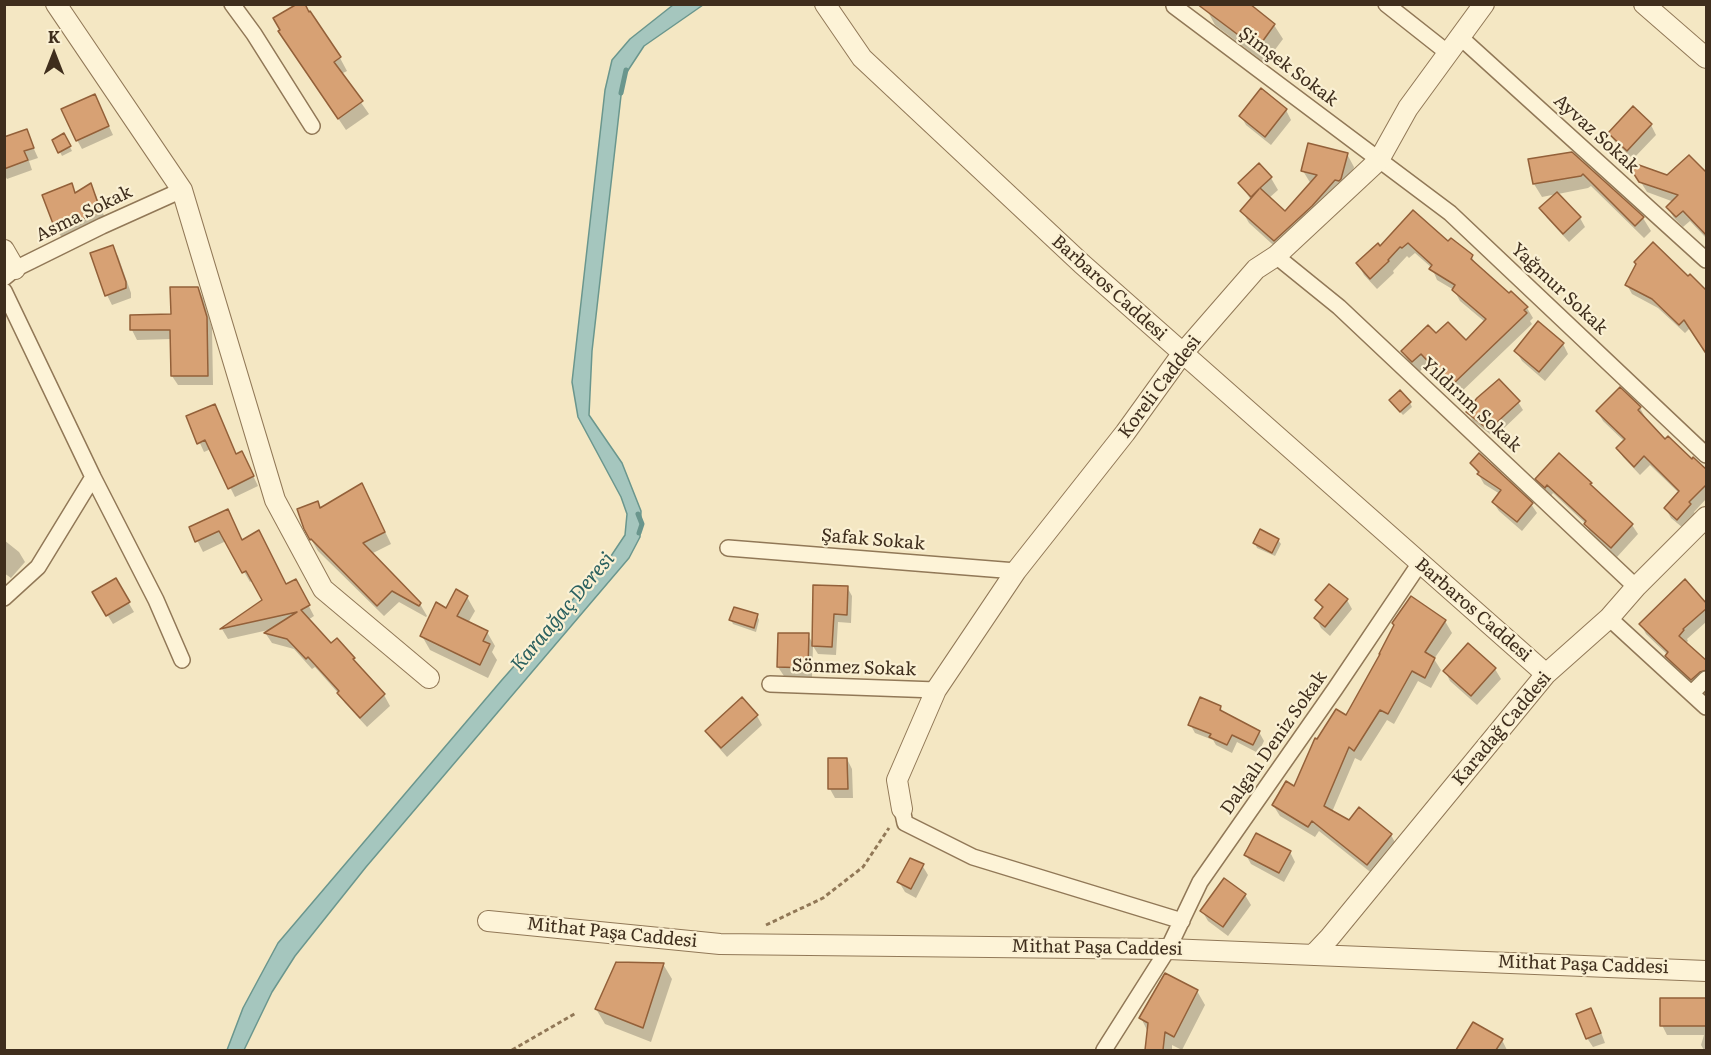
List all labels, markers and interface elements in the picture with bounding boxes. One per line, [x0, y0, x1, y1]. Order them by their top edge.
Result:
street label: Şimşek Sokak [1234, 23, 1342, 111]
north arrow [24, 24, 84, 84]
text: K [48, 24, 60, 48]
street label: Ayvaz Sokak [1549, 90, 1643, 178]
street label: Asma Sokak [32, 181, 136, 247]
street label: Barbaros Caddesi [1047, 231, 1171, 345]
street label: Yağmur Sokak [1506, 239, 1612, 339]
street label: Koreli Caddesi [1114, 331, 1206, 443]
street label: Yıldırım Sokak [1417, 353, 1525, 457]
street label: Şafak Sokak [820, 525, 926, 555]
water label: Karaağaç Deresi [506, 548, 620, 676]
street label: Barbaros Caddesi [1410, 554, 1536, 666]
street label: Sönmez Sokak [791, 655, 917, 681]
street label: Dalgalı Deniz Sokak [1216, 667, 1332, 819]
street label: Karadağ Caddesi [1448, 668, 1556, 790]
street label: Mithat Paşa Caddesi [526, 913, 698, 953]
street label: Mithat Paşa Caddesi [1011, 936, 1183, 960]
street label: Mithat Paşa Caddesi [1497, 951, 1669, 979]

